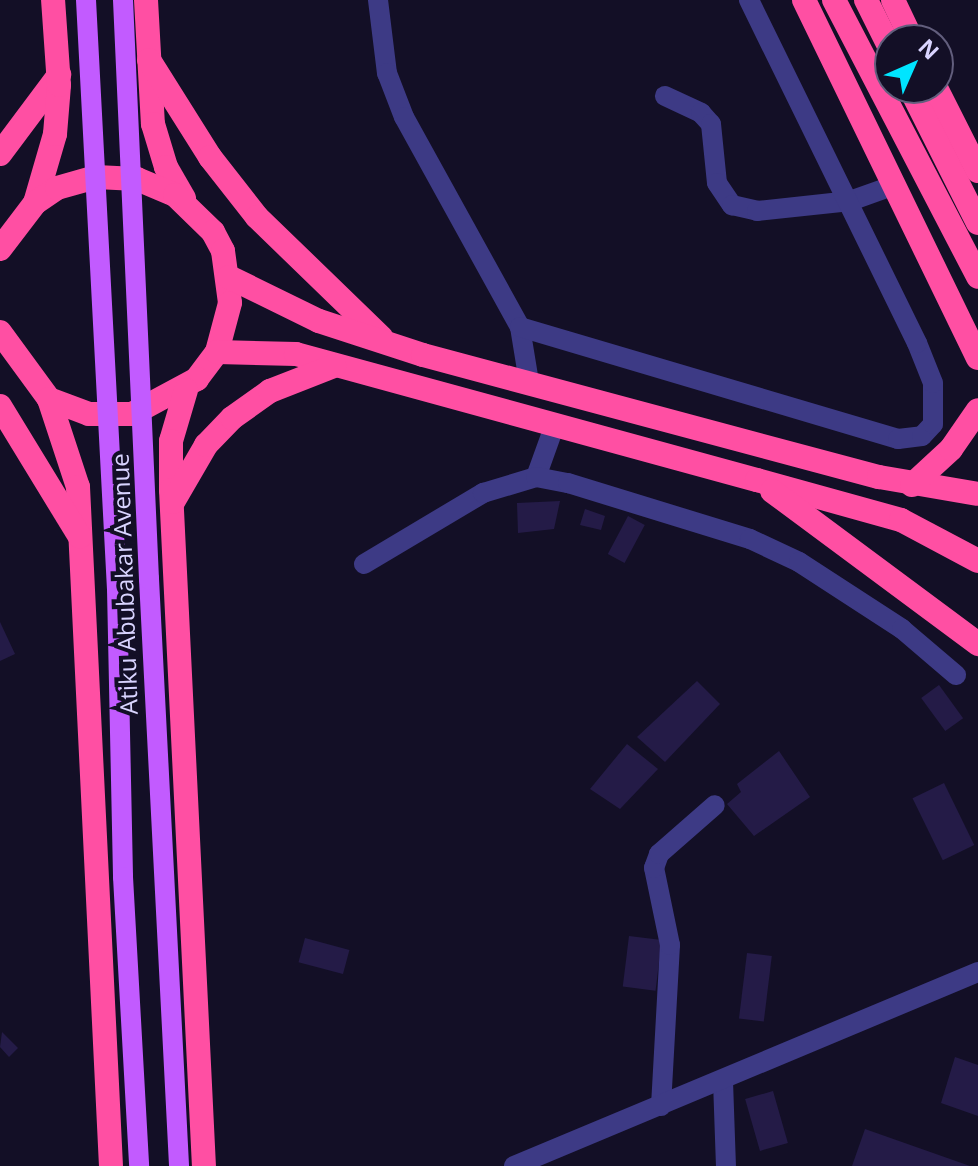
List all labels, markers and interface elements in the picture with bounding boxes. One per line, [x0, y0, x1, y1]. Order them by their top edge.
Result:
north arrow [874, 24, 954, 104]
text: N [913, 32, 946, 65]
street label: Atiku Abubakar Avenue [105, 453, 143, 715]

